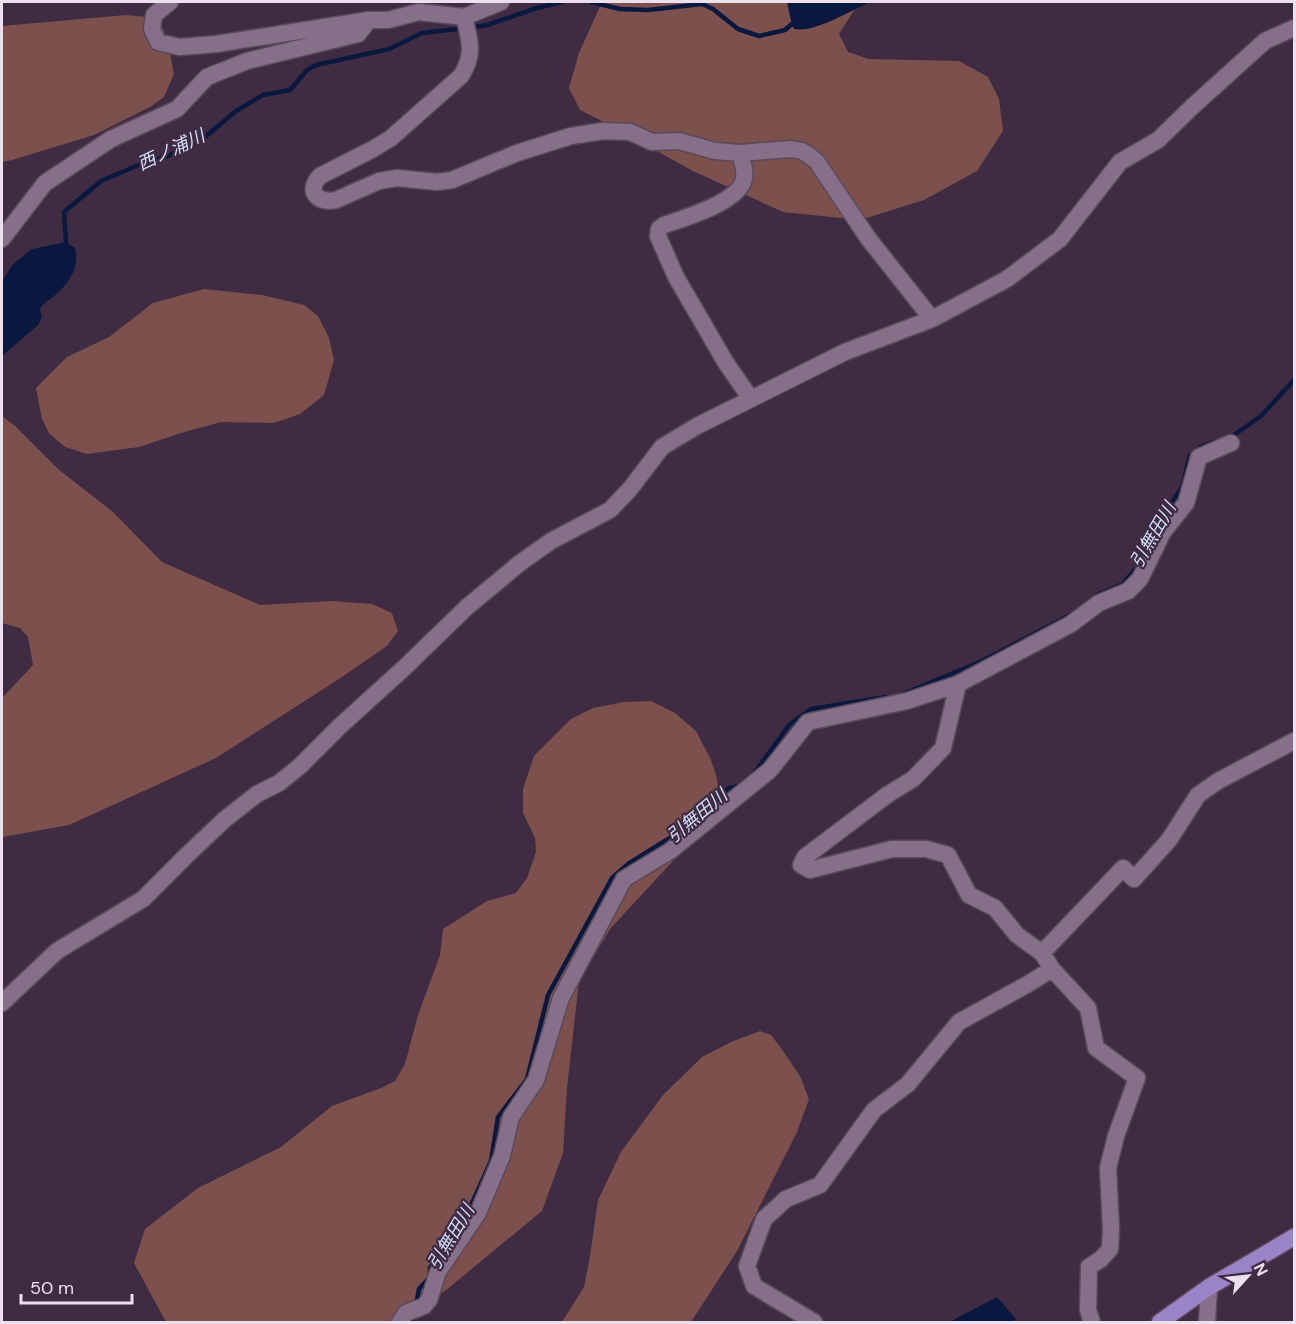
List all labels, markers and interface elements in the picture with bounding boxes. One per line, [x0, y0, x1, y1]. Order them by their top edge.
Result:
water label: 西ノ浦川 [133, 123, 211, 176]
water label: 引無田川 [1125, 496, 1182, 572]
water label: 引無田川 [662, 782, 734, 848]
water label: 引無田川 [422, 1198, 481, 1274]
north arrow [1218, 1246, 1278, 1306]
text: N [1249, 1259, 1273, 1279]
scale bar [21, 1267, 132, 1305]
text: 50 m [30, 1276, 74, 1300]

